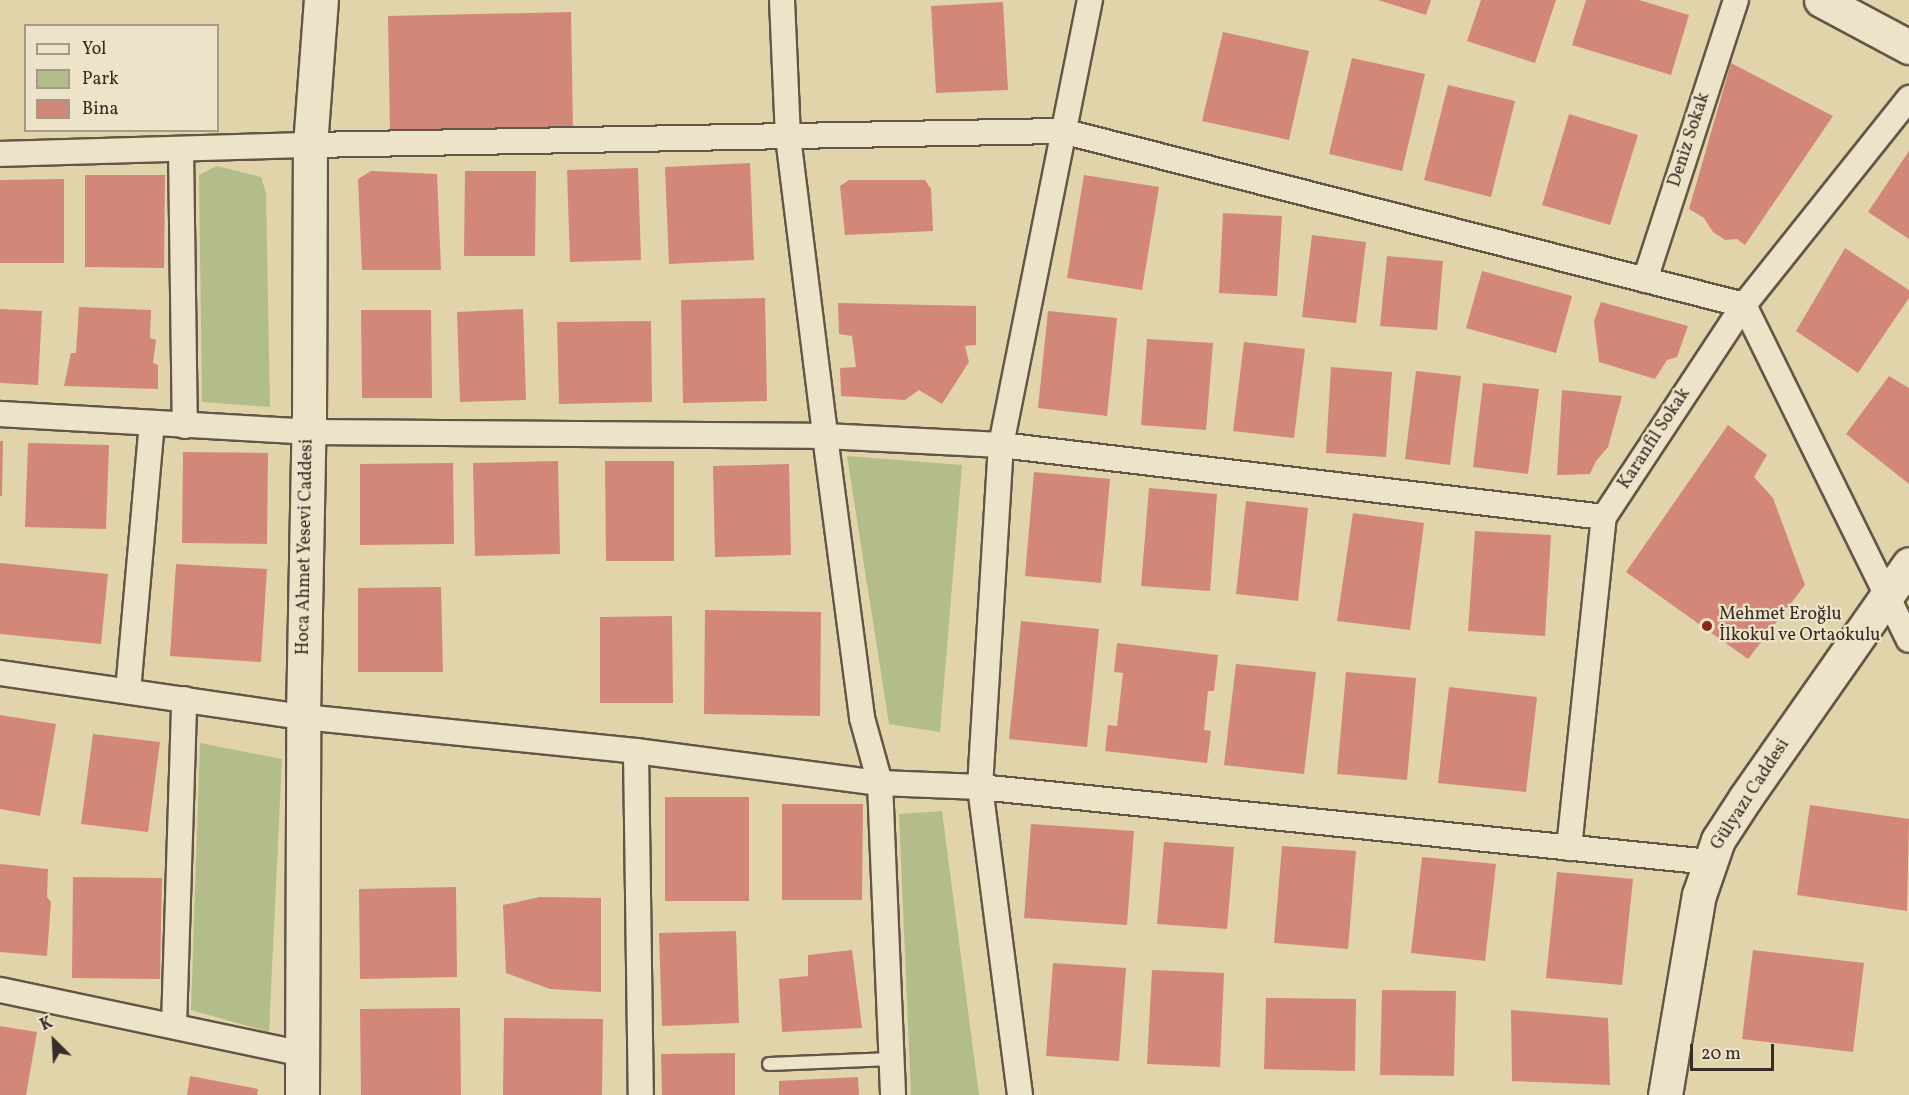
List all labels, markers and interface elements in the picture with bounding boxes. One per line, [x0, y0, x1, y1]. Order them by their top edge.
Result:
legend [24, 24, 219, 132]
text: Yol [82, 37, 107, 62]
text: Park [82, 67, 119, 92]
street label: Deniz Sokak [1665, 90, 1715, 190]
text: Bina [82, 97, 118, 122]
street label: Karanfil Sokak [1614, 384, 1696, 494]
street label: Hoca Ahmet Yesevi Caddesi [293, 438, 319, 656]
place label: Mehmet Eroğlu İlkokul ve Ortaokulu [1719, 605, 1881, 648]
marker: Mehmet Eroğlu İlkokul ve Ortaokulu [1700, 619, 1714, 633]
street label: Gülyazı Caddesi [1707, 735, 1795, 855]
north arrow [24, 1011, 84, 1071]
text: K [37, 1012, 56, 1037]
scale bar [1693, 1032, 1777, 1070]
text: 20 m [1701, 1042, 1741, 1067]

